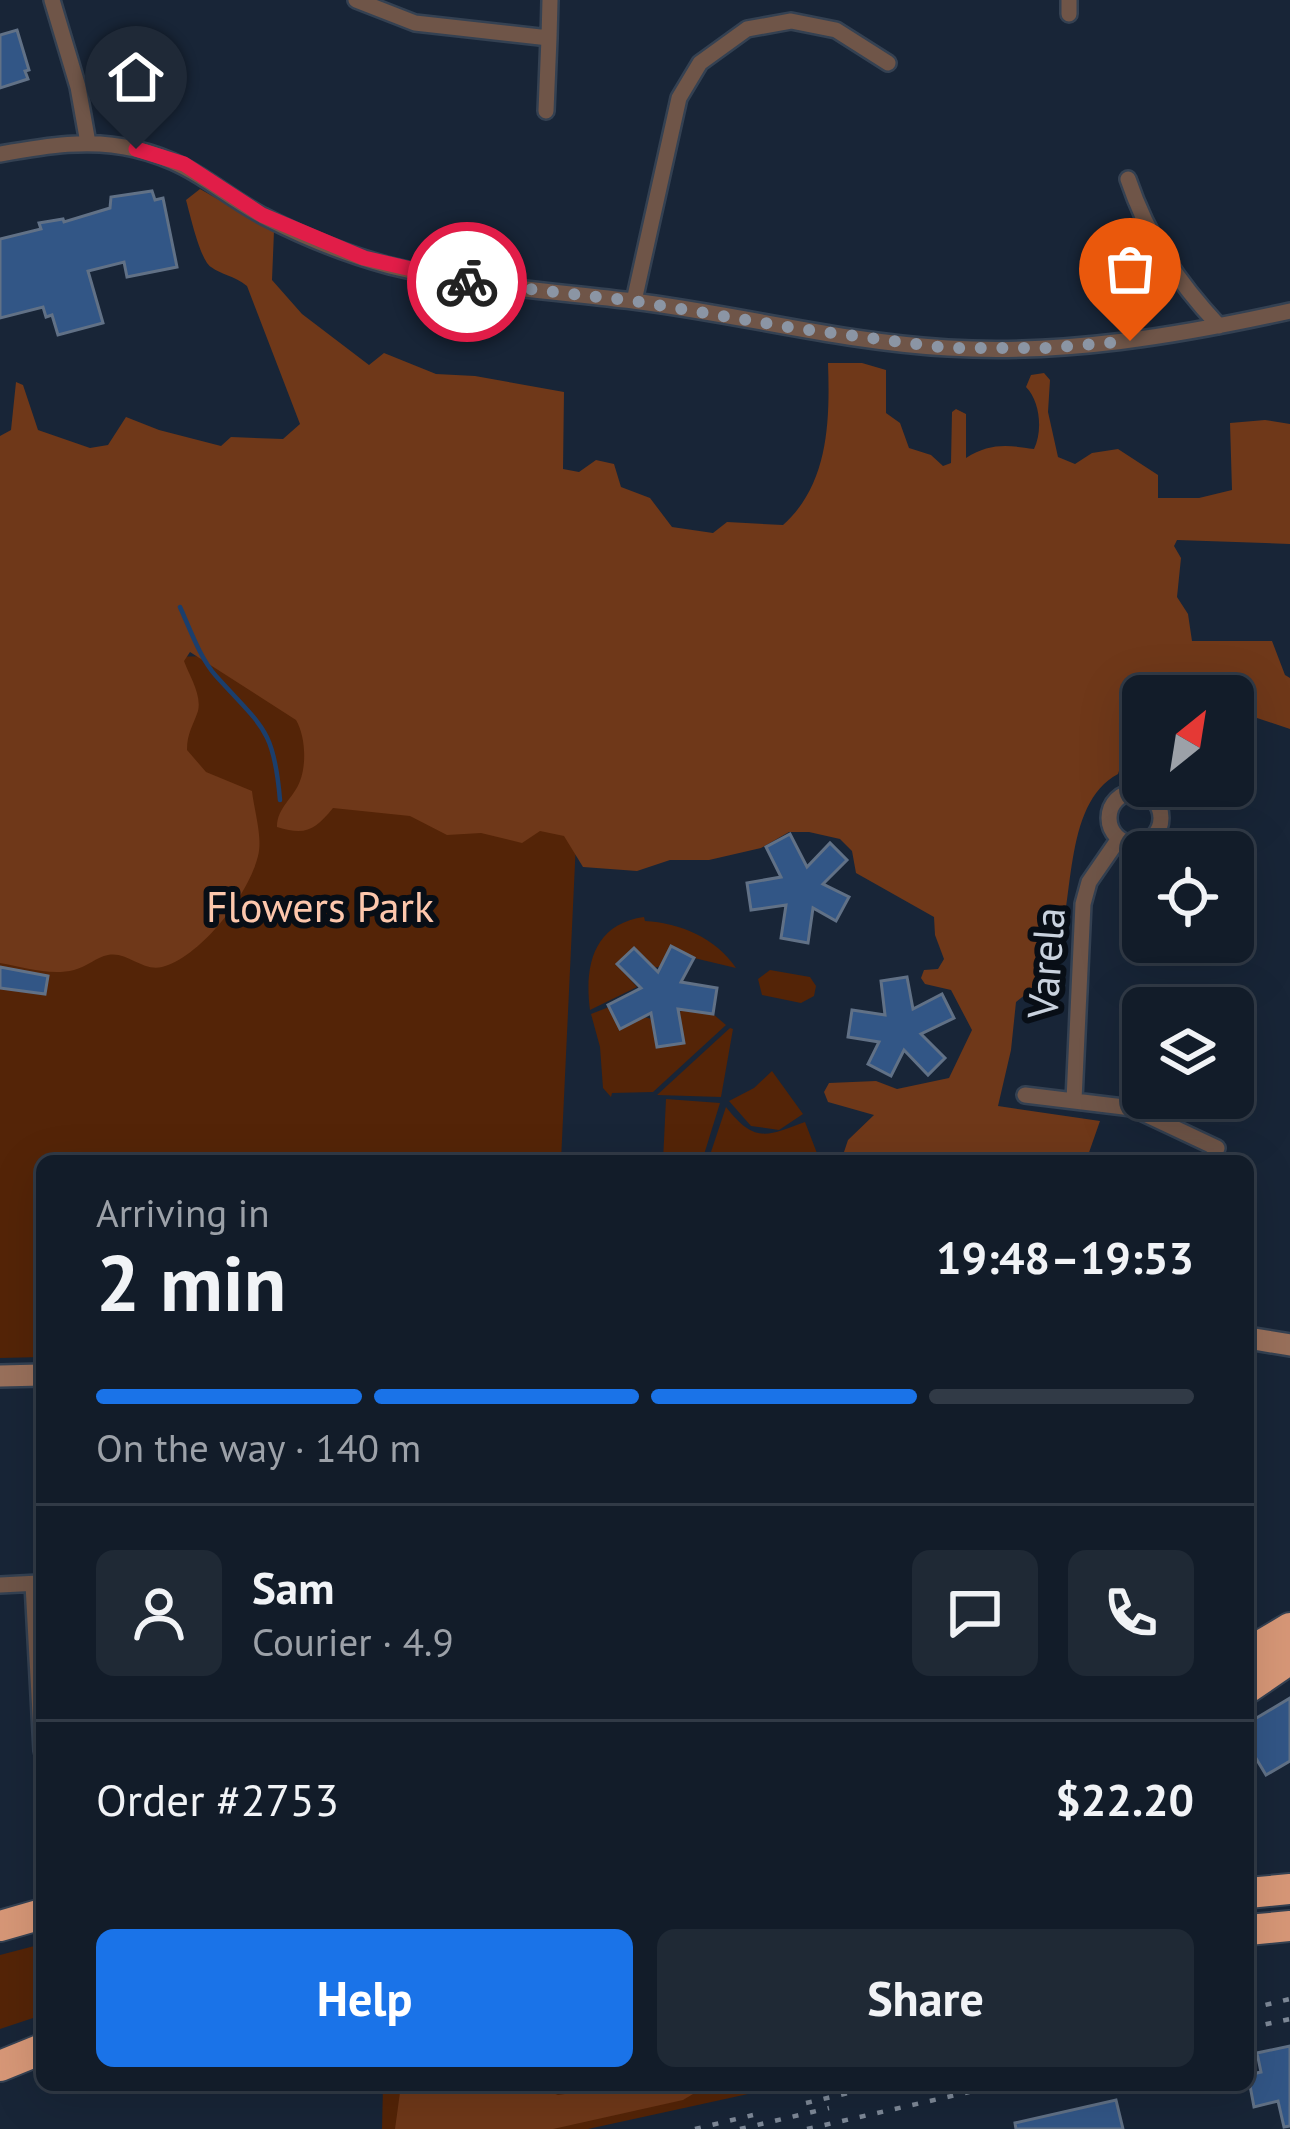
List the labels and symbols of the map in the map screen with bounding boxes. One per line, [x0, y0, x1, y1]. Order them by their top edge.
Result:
pin [85, 26, 187, 149]
pin [1079, 218, 1181, 341]
courier [407, 222, 527, 342]
north arrow [1122, 675, 1254, 807]
park label: Flowers Park [206, 879, 434, 934]
street label: Varela [1014, 906, 1077, 1021]

